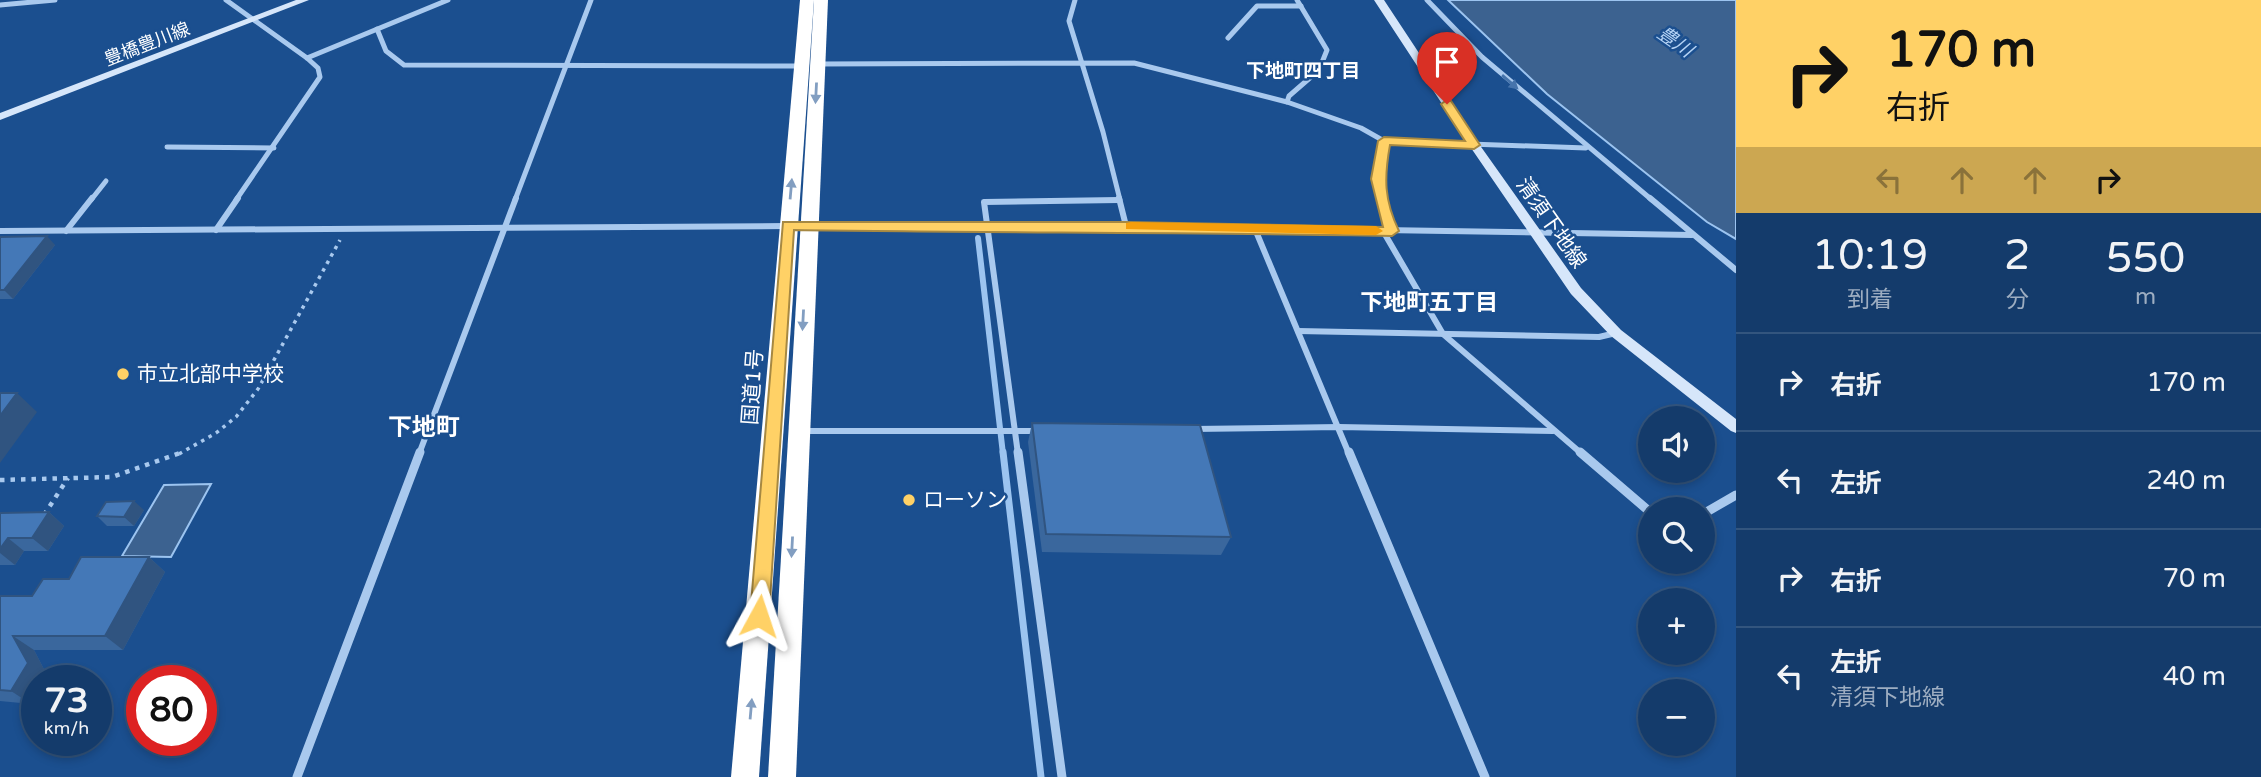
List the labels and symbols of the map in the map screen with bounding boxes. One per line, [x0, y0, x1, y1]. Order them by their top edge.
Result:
street label: 豊橋豊川線 [101, 18, 193, 70]
water label: 豊川 [1653, 22, 1699, 63]
pin [1417, 32, 1477, 104]
district label: 下地町四丁目 [1246, 60, 1360, 82]
one-way arrow [1502, 74, 1519, 89]
one-way arrow [811, 82, 822, 104]
street label: 清須下地線 [1511, 173, 1591, 273]
one-way arrow [786, 178, 797, 200]
district label: 下地町五丁目 [1360, 289, 1498, 317]
one-way arrow [798, 309, 809, 331]
street label: 国道1号 [738, 348, 768, 426]
place label: 市立北部中学校 [137, 362, 284, 387]
marker: 市立北部中学校 [115, 366, 131, 382]
district label: 下地町 [388, 413, 460, 442]
place label: ローソン [923, 488, 1007, 513]
marker: ローソン [901, 492, 917, 508]
one-way arrow [786, 536, 797, 558]
position arrow [722, 579, 796, 653]
speed limit sign: 80 [126, 665, 217, 756]
one-way arrow [746, 698, 757, 720]

